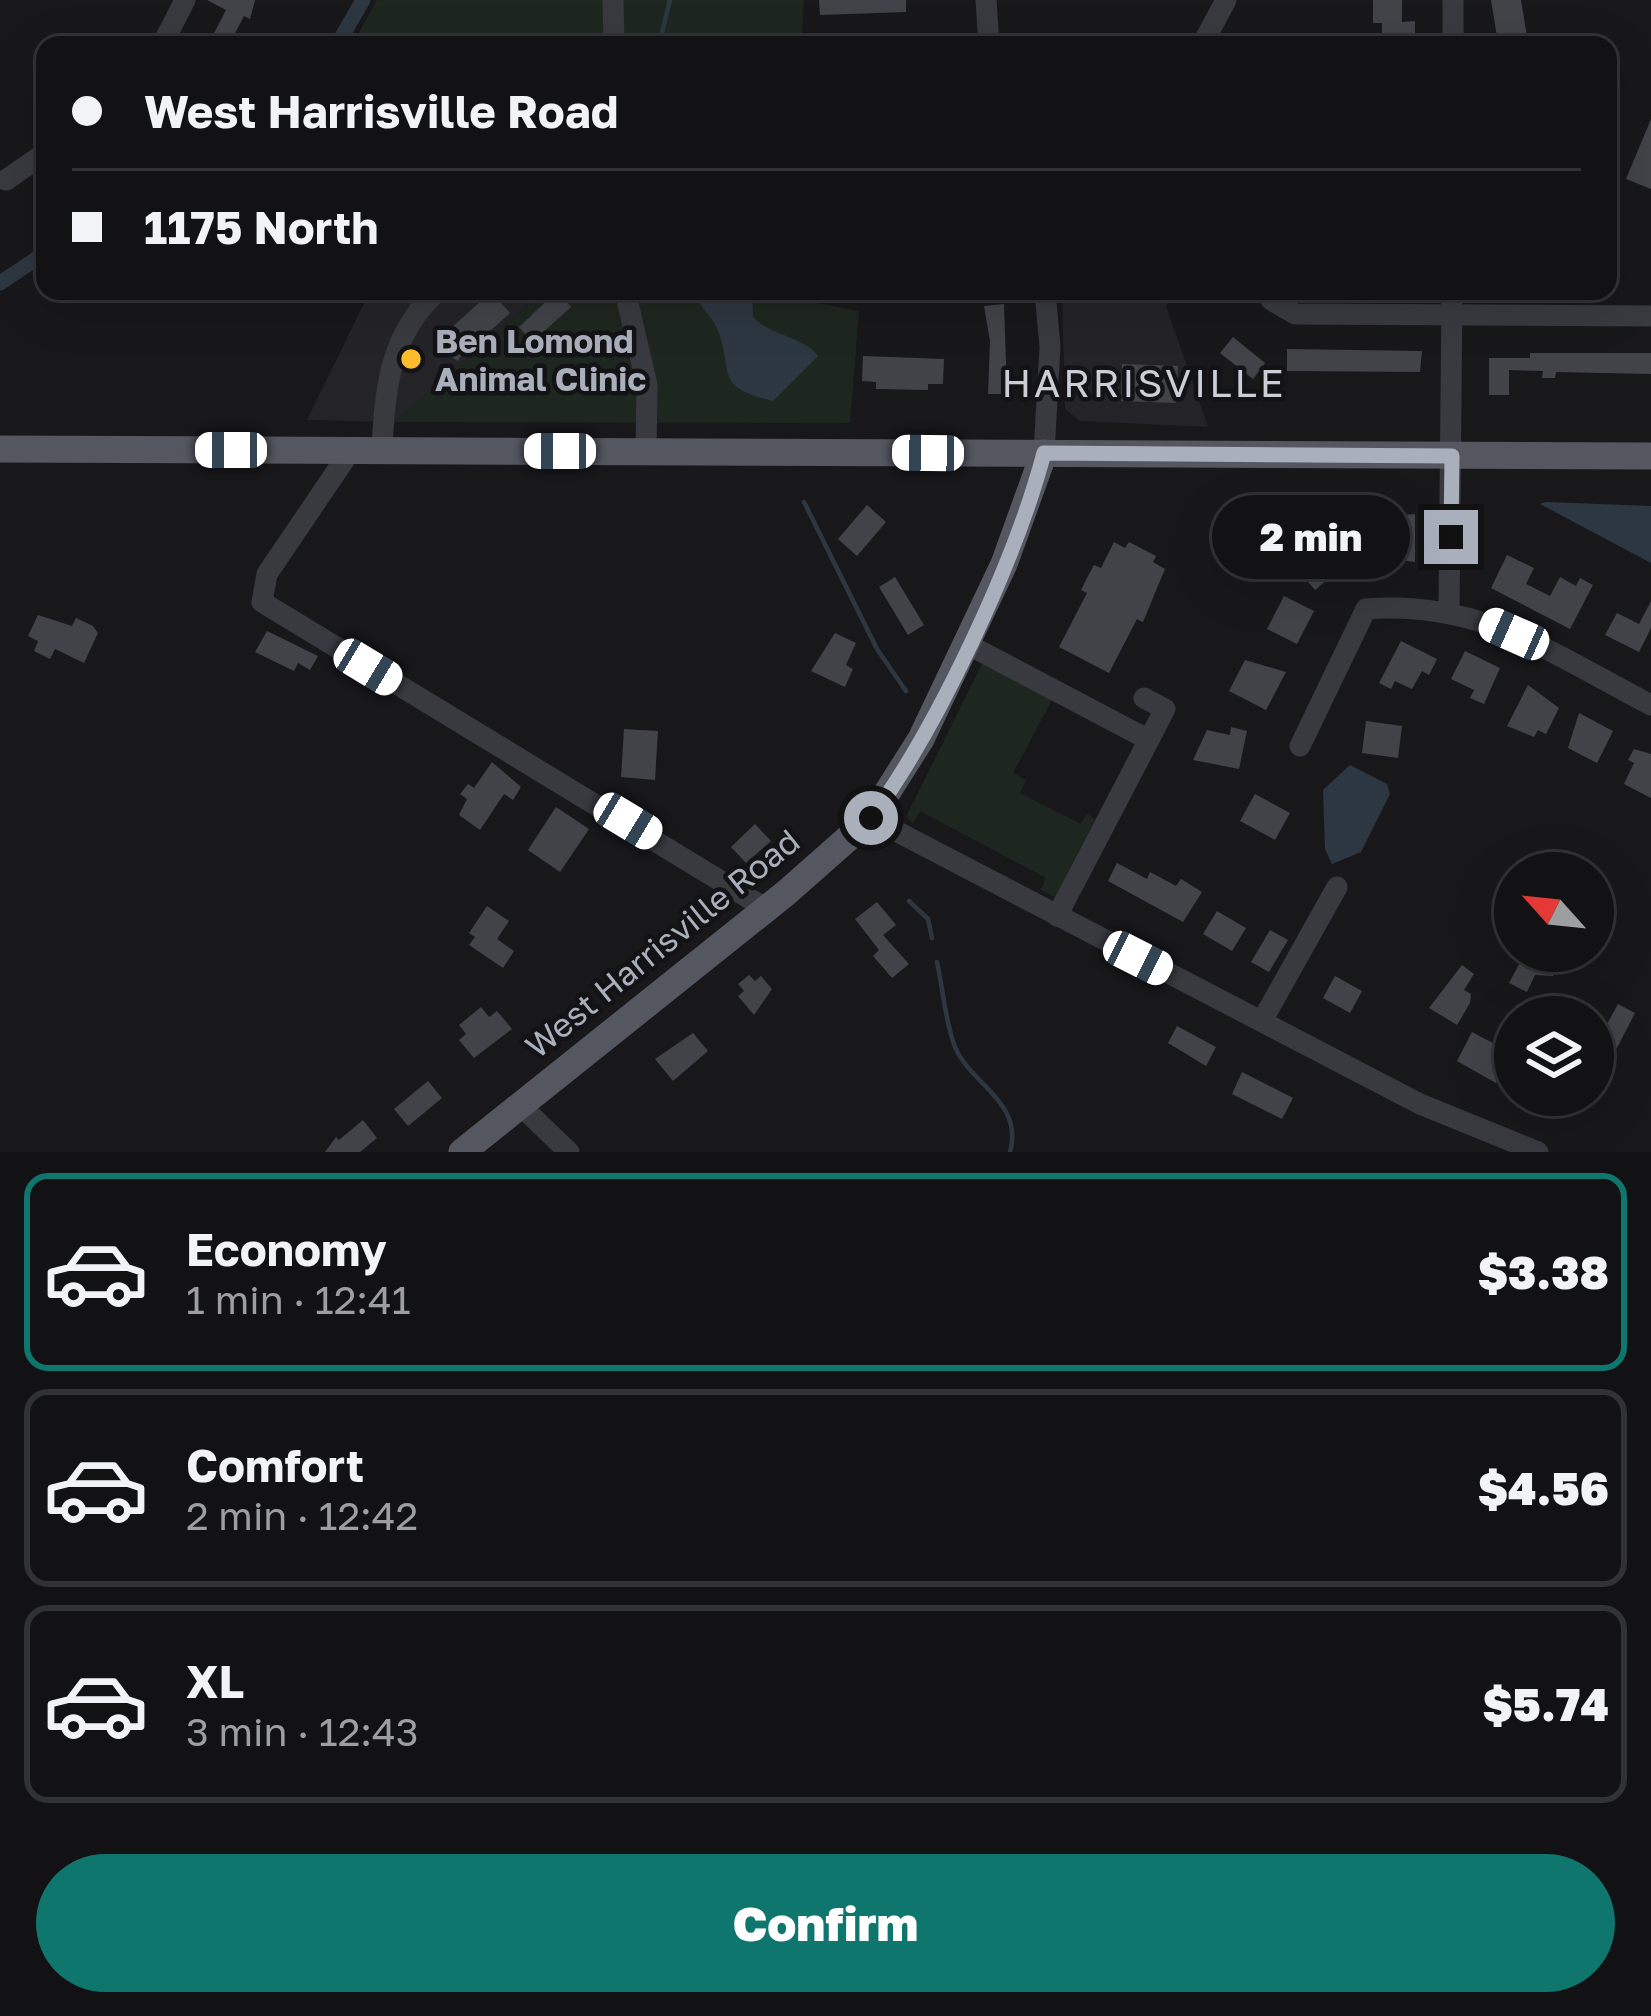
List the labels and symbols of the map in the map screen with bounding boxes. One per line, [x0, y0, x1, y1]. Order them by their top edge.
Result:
place label: Ben Lomond Animal Clinic [435, 321, 646, 398]
marker: Ben Lomond Animal Clinic [398, 346, 424, 372]
district label: HARRISVILLE [1001, 359, 1287, 406]
car [195, 432, 267, 468]
car [524, 433, 596, 469]
car [892, 434, 964, 472]
callout: 2 min [1211, 495, 1409, 579]
route end [1424, 510, 1478, 564]
car [1474, 603, 1554, 665]
car [328, 633, 408, 701]
car [588, 787, 668, 855]
route start [844, 791, 898, 845]
street label: West Harrisville Road [517, 821, 807, 1065]
north arrow [1494, 852, 1614, 972]
car [1098, 926, 1178, 990]

